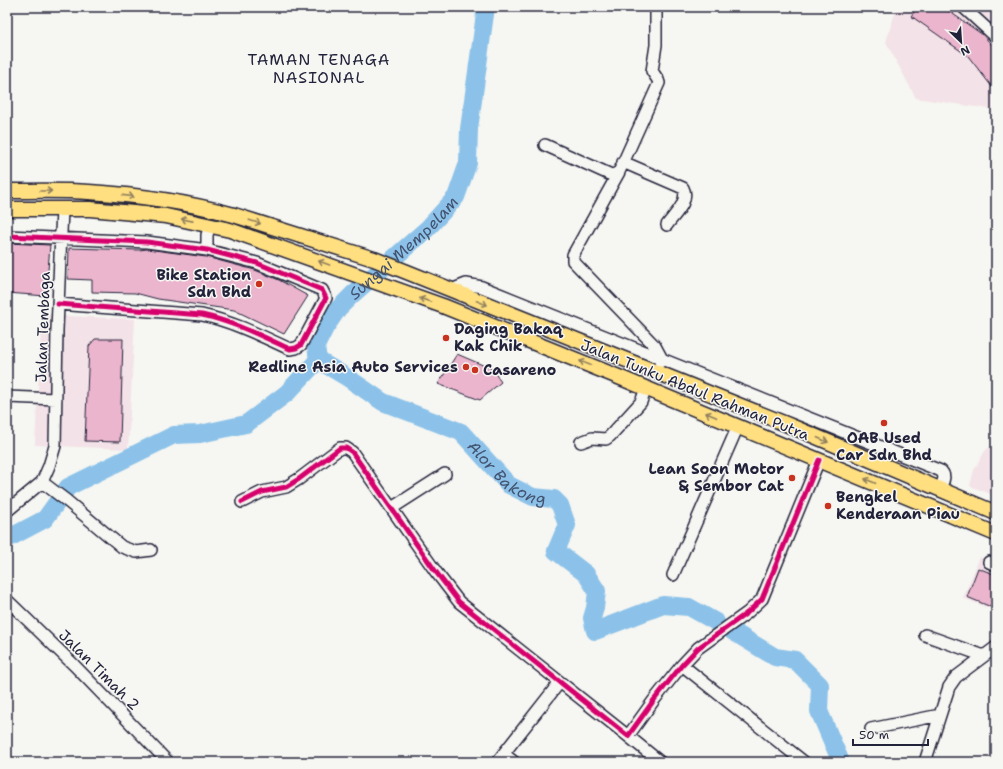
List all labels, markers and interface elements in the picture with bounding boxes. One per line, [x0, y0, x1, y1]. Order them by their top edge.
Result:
north arrow [941, 22, 981, 62]
text: N [958, 42, 972, 59]
district label: TAMAN TENAGA NASIONAL [248, 49, 391, 88]
one-way arrow [39, 187, 52, 195]
water label: Sungai Mempelam [344, 191, 463, 304]
one-way arrow [121, 192, 134, 200]
one-way arrow [181, 216, 194, 224]
one-way arrow [248, 219, 261, 226]
one-way arrow [318, 259, 330, 267]
place label: Bike Station Sdn Bhd [156, 265, 251, 302]
street label: Jalan Tembaga [31, 270, 55, 383]
marker: Bike Station Sdn Bhd [254, 279, 264, 289]
one-way arrow [419, 296, 432, 303]
one-way arrow [475, 299, 487, 307]
place label: Daging Bakaq Kak Chik [454, 319, 564, 356]
marker: Daging Bakaq Kak Chik [441, 333, 451, 343]
street label: Jalan Tunku Abdul Rahman Putra [578, 335, 813, 445]
place label: Redline Asia Auto Services [248, 357, 458, 377]
one-way arrow [580, 359, 592, 367]
place label: Casareno [483, 360, 557, 380]
marker: Redline Asia Auto Services [461, 362, 471, 372]
marker: Casareno [470, 365, 480, 375]
one-way arrow [705, 411, 717, 418]
marker: OAB Used Car Sdn Bhd [879, 418, 889, 428]
place label: OAB Used Car Sdn Bhd [836, 428, 932, 465]
water label: Alor Bakong [463, 436, 547, 509]
one-way arrow [817, 436, 829, 444]
place label: Lean Soon Motor & Sembor Cat [649, 459, 784, 496]
marker: Lean Soon Motor & Sembor Cat [787, 473, 797, 483]
one-way arrow [864, 477, 876, 484]
place label: Bengkel Kenderaan Piau [836, 487, 960, 524]
marker: Bengkel Kenderaan Piau [823, 501, 833, 511]
street label: Jalan Timah 2 [54, 625, 144, 715]
scale bar [853, 721, 928, 747]
text: 50 m [859, 727, 889, 743]

